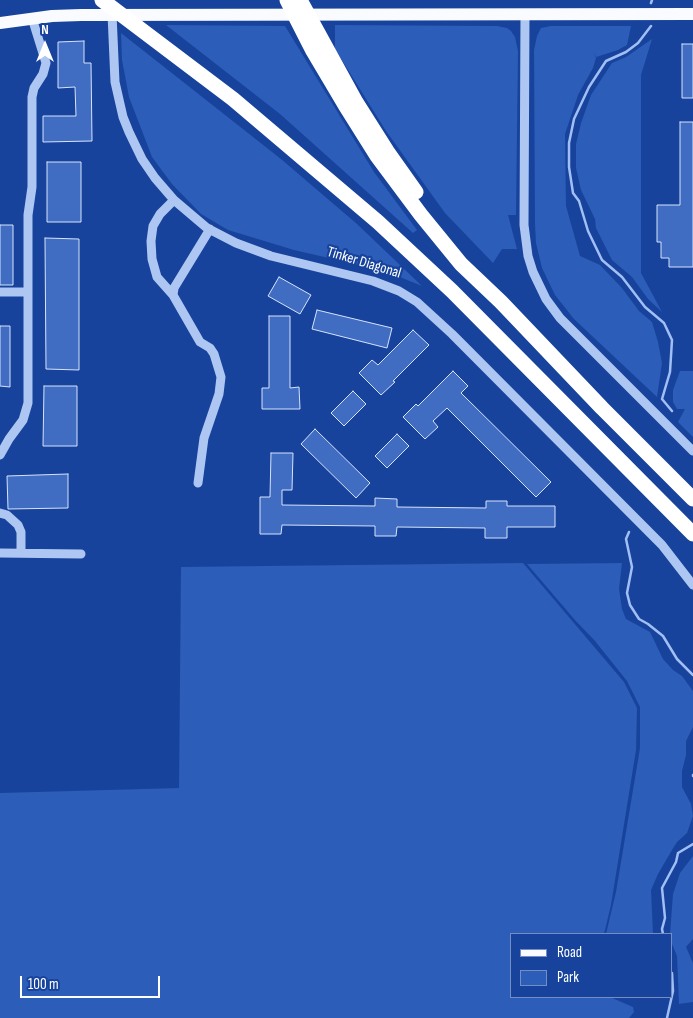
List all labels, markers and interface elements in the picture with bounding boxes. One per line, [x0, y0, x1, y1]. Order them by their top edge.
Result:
north arrow [20, 20, 70, 70]
text: N [41, 21, 49, 38]
street label: Tinker Diagonal [325, 243, 403, 283]
legend [510, 933, 673, 998]
text: Road [557, 943, 582, 962]
scale bar [22, 966, 162, 998]
text: Park [557, 968, 579, 987]
text: 100 m [28, 975, 59, 994]

